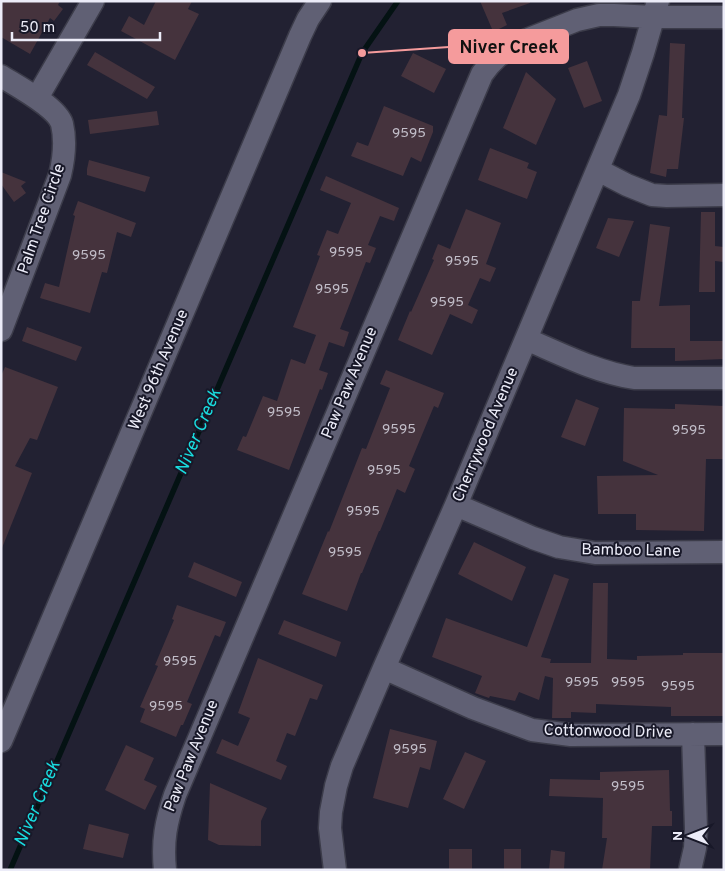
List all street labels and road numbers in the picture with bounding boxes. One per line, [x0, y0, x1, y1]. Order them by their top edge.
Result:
street label: Palm Tree Circle [14, 161, 70, 277]
street label: West 96th Avenue [125, 307, 193, 433]
street label: Paw Paw Avenue [317, 324, 383, 442]
street label: Cherrywood Avenue [449, 365, 523, 505]
street label: Bamboo Lane [581, 540, 681, 562]
street label: Paw Paw Avenue [160, 697, 224, 815]
street label: Cottonwood Drive [543, 721, 673, 743]

